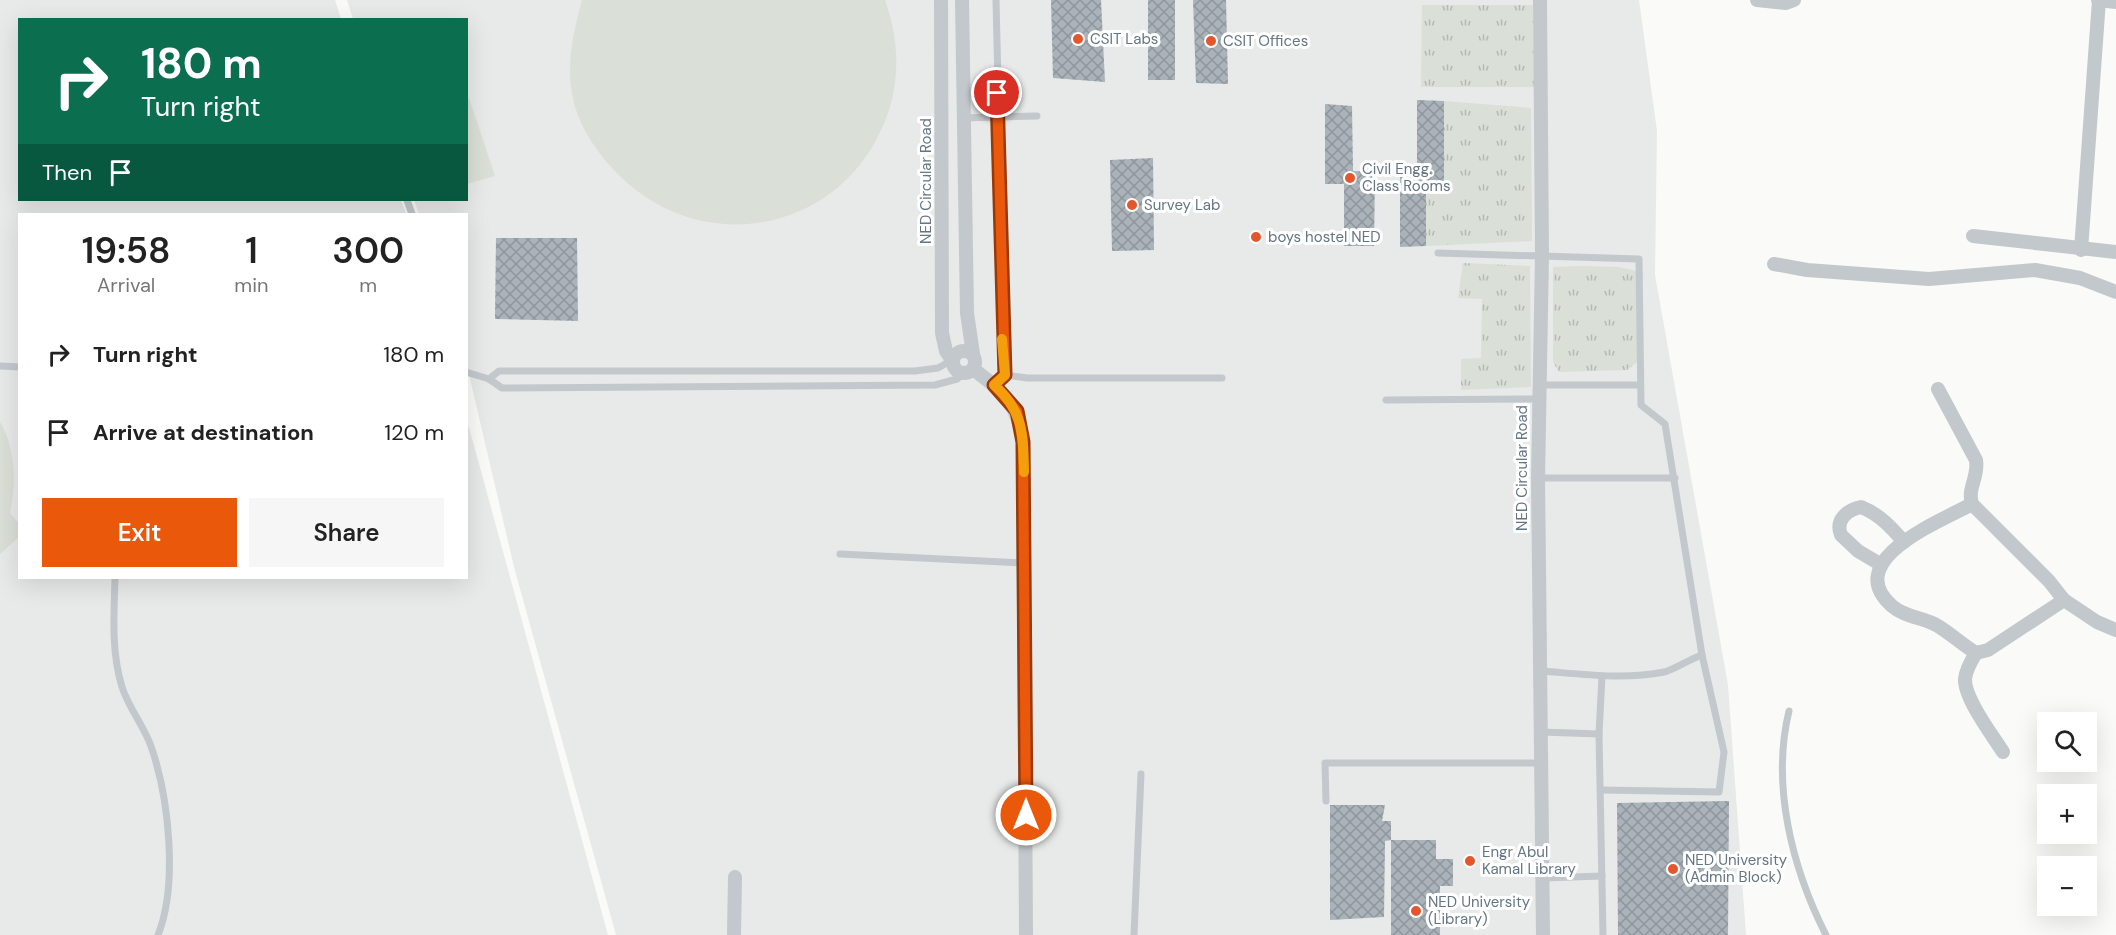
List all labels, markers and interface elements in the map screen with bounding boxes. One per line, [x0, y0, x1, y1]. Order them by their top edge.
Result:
place label: CSIT Labs [1090, 29, 1158, 49]
place label: CSIT Offices [1223, 31, 1308, 51]
marker: CSIT Labs [1071, 32, 1085, 46]
marker: CSIT Offices [1204, 34, 1218, 48]
text: 180 m [141, 36, 262, 91]
icon: right [42, 42, 120, 120]
pin [971, 67, 1022, 118]
icon: arrive [980, 76, 1013, 109]
text: Turn right [141, 89, 261, 124]
street label: NED Circular Road [916, 118, 936, 244]
icon: arrive [104, 156, 137, 189]
text: Then [42, 158, 92, 187]
place label: Civil Engg. Class Rooms [1362, 159, 1450, 196]
marker: Civil Engg. Class Rooms [1343, 171, 1357, 185]
place label: Survey Lab [1144, 195, 1220, 215]
marker: Survey Lab [1125, 198, 1139, 212]
text: 19:58 [82, 227, 171, 274]
text: 1 [245, 227, 258, 274]
text: 300 [332, 227, 404, 274]
place label: boys hostel NED [1268, 227, 1381, 247]
marker: boys hostel NED [1249, 230, 1263, 244]
text: Arrival [97, 272, 155, 298]
text: min [234, 272, 268, 298]
text: m [359, 272, 377, 298]
icon: right [42, 338, 75, 371]
text: Turn right [93, 340, 198, 369]
text: 180 m [383, 340, 444, 369]
street label: NED Circular Road [1512, 405, 1532, 531]
icon: arrive [42, 416, 75, 449]
text: Arrive at destination [93, 418, 314, 447]
text: 120 m [384, 418, 444, 447]
button: Exit [42, 498, 237, 567]
button: Share [249, 498, 444, 567]
map controls [2037, 712, 2097, 916]
button: search [2037, 712, 2097, 772]
position arrow [994, 783, 1058, 847]
button: + [2037, 784, 2097, 844]
place label: Engr Abul Kamal Library [1482, 842, 1577, 879]
place label: NED University (Admin Block) [1685, 850, 1788, 887]
marker: Engr Abul Kamal Library [1463, 854, 1477, 868]
button: − [2037, 856, 2097, 916]
marker: NED University (Admin Block) [1666, 862, 1680, 876]
place label: NED University (Library) [1428, 892, 1531, 929]
marker: NED University (Library) [1409, 904, 1423, 918]

